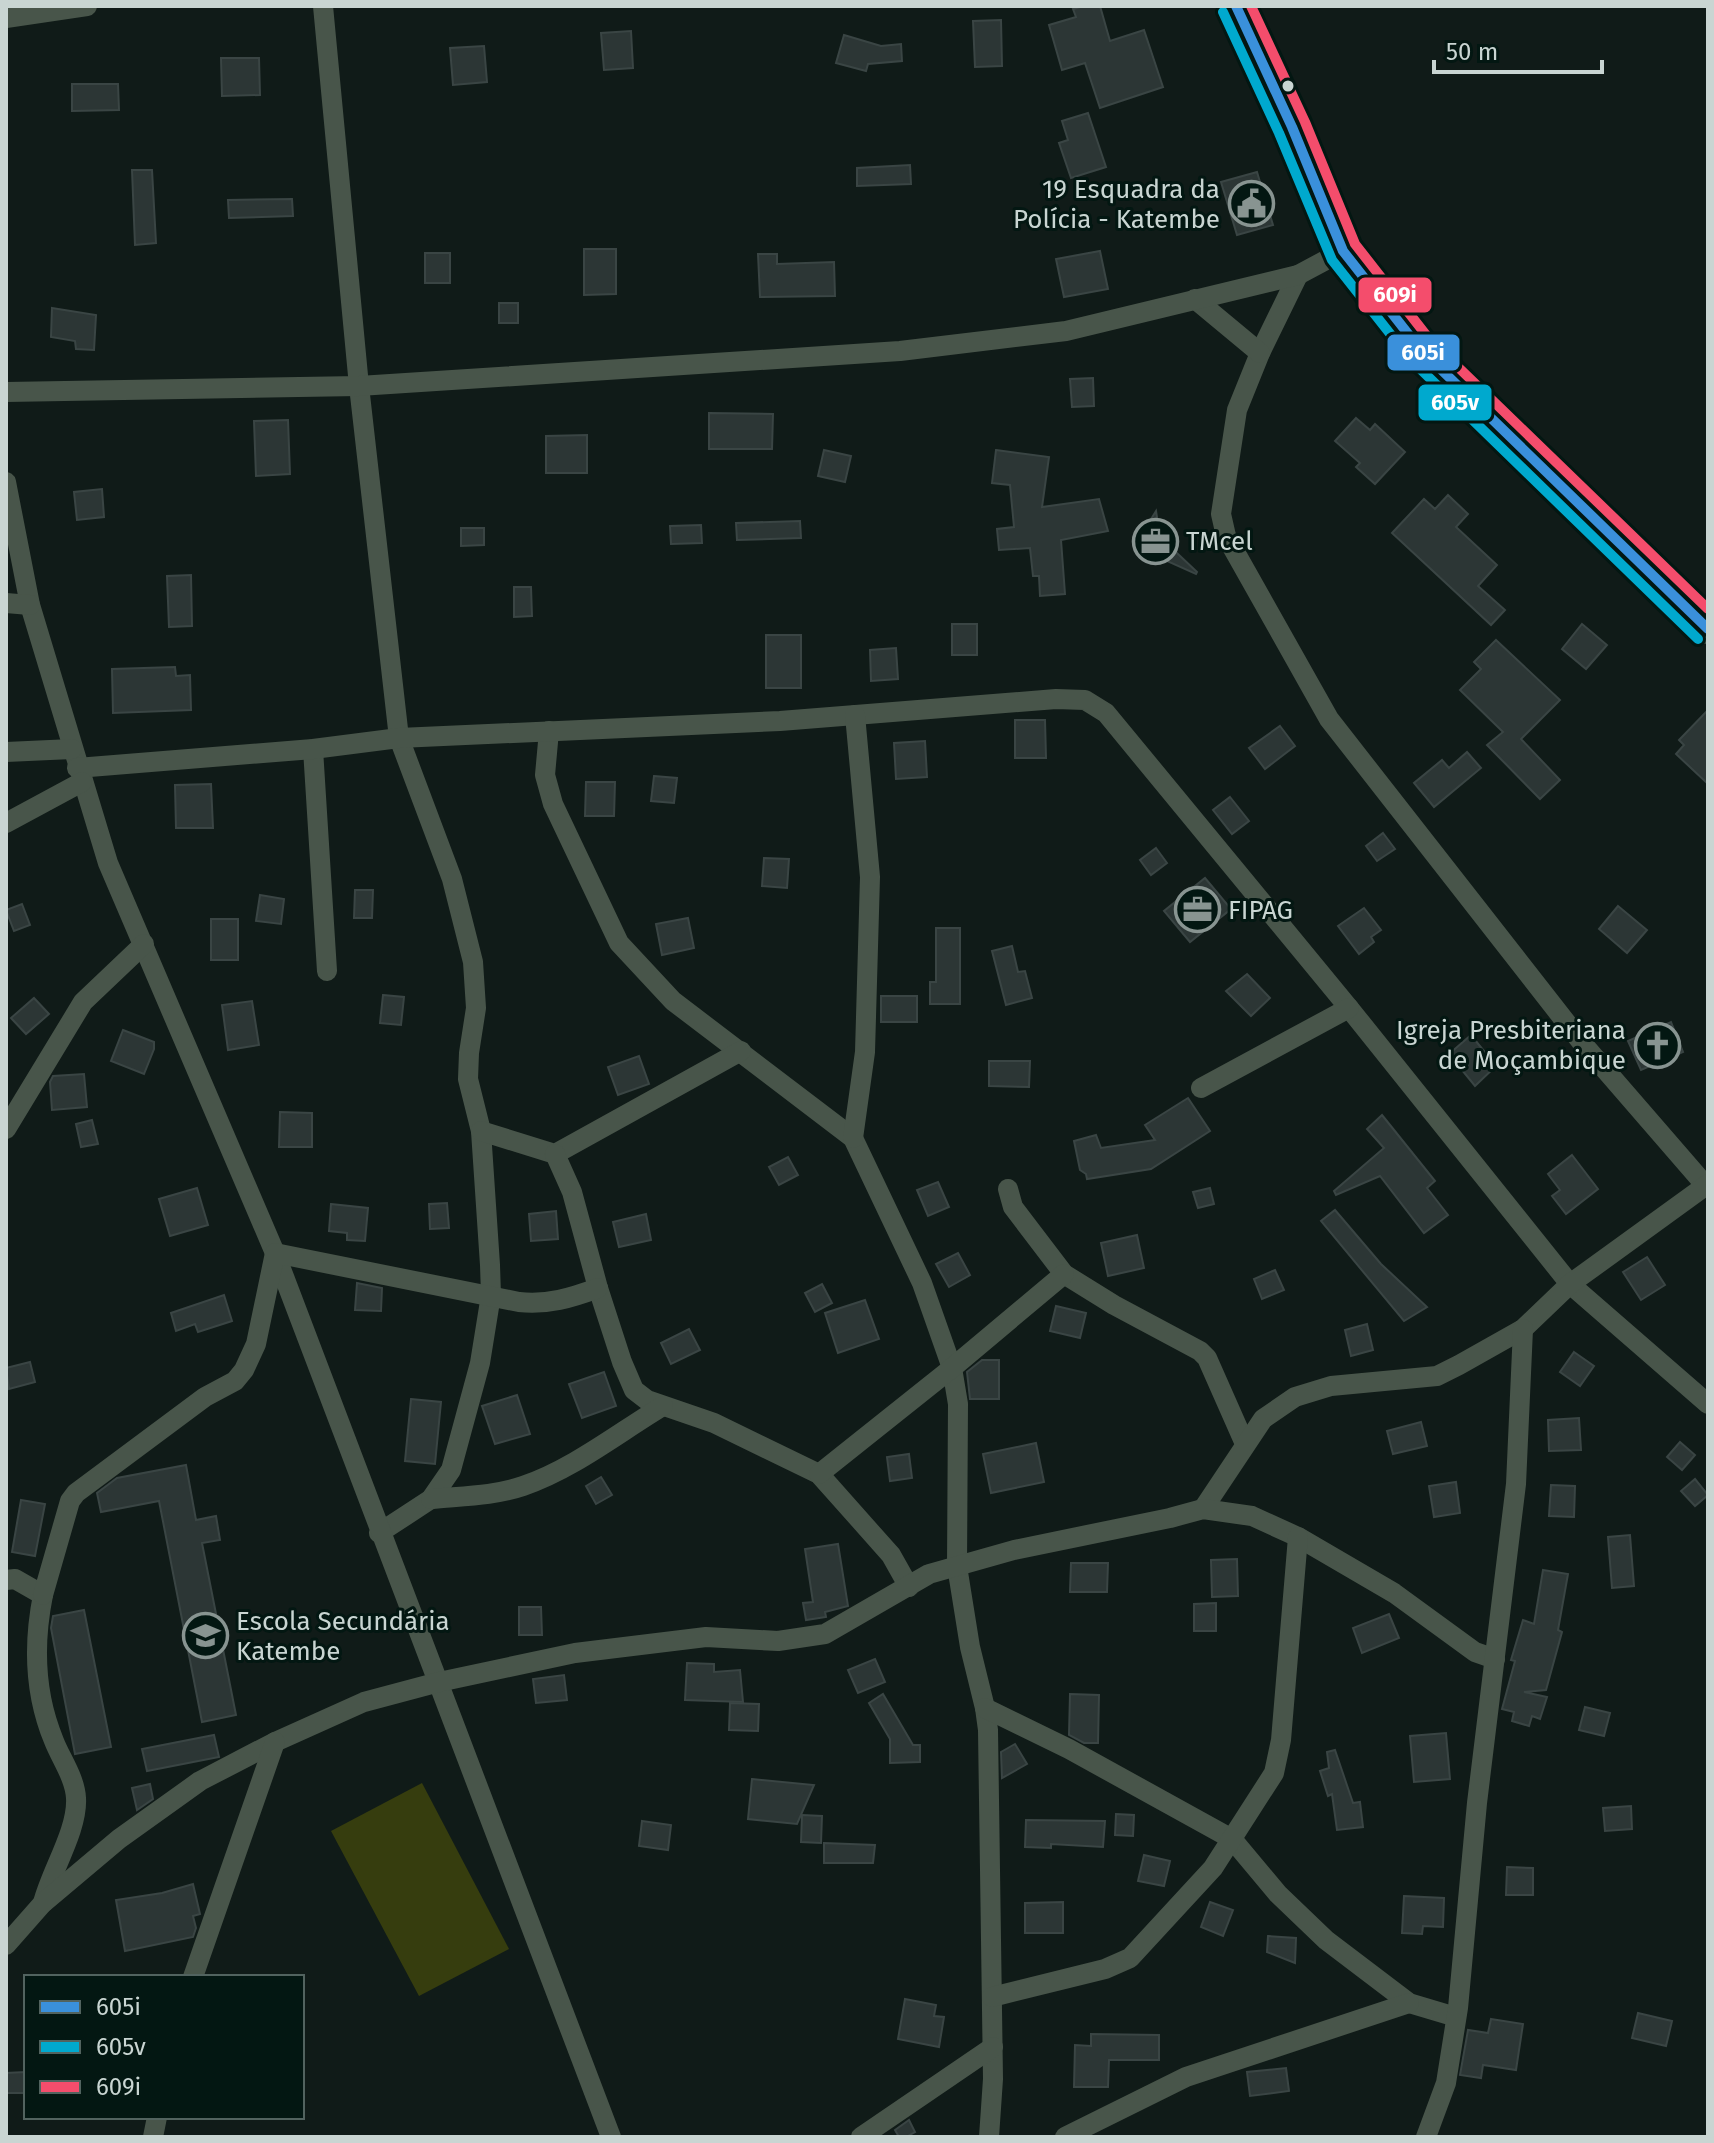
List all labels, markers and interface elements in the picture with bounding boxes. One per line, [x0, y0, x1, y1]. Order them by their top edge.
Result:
scale bar [1434, 24, 1602, 74]
text: 50 m [1446, 38, 1498, 66]
unlabelled marker [1280, 78, 1296, 94]
place label: 19 Esquadra da Polícia - Katembe [1013, 174, 1220, 235]
public building icon: 19 Esquadra da Polícia - Katembe [1227, 180, 1275, 228]
line badge: 609i [1357, 276, 1433, 314]
text: 609i [1373, 281, 1417, 308]
line badge: 605i [1386, 333, 1461, 372]
text: 605i [1401, 339, 1445, 366]
line badge: 605v [1417, 383, 1493, 422]
text: 605v [1431, 389, 1480, 416]
office icon: TMcel [1131, 517, 1179, 565]
place label: TMcel [1186, 526, 1253, 557]
office icon: FIPAG [1173, 886, 1221, 934]
place label: FIPAG [1228, 895, 1293, 926]
place label: Igreja Presbiteriana de Moçambique [1396, 1015, 1626, 1076]
church icon: Igreja Presbiteriana de Moçambique [1633, 1021, 1681, 1069]
place label: Escola Secundária Katembe [236, 1606, 450, 1667]
school or university icon: Escola Secundária Katembe [181, 1612, 229, 1660]
legend [24, 1975, 304, 2119]
text: 605i [96, 1993, 141, 2021]
text: 605v [96, 2033, 146, 2061]
text: 609i [96, 2073, 141, 2101]

